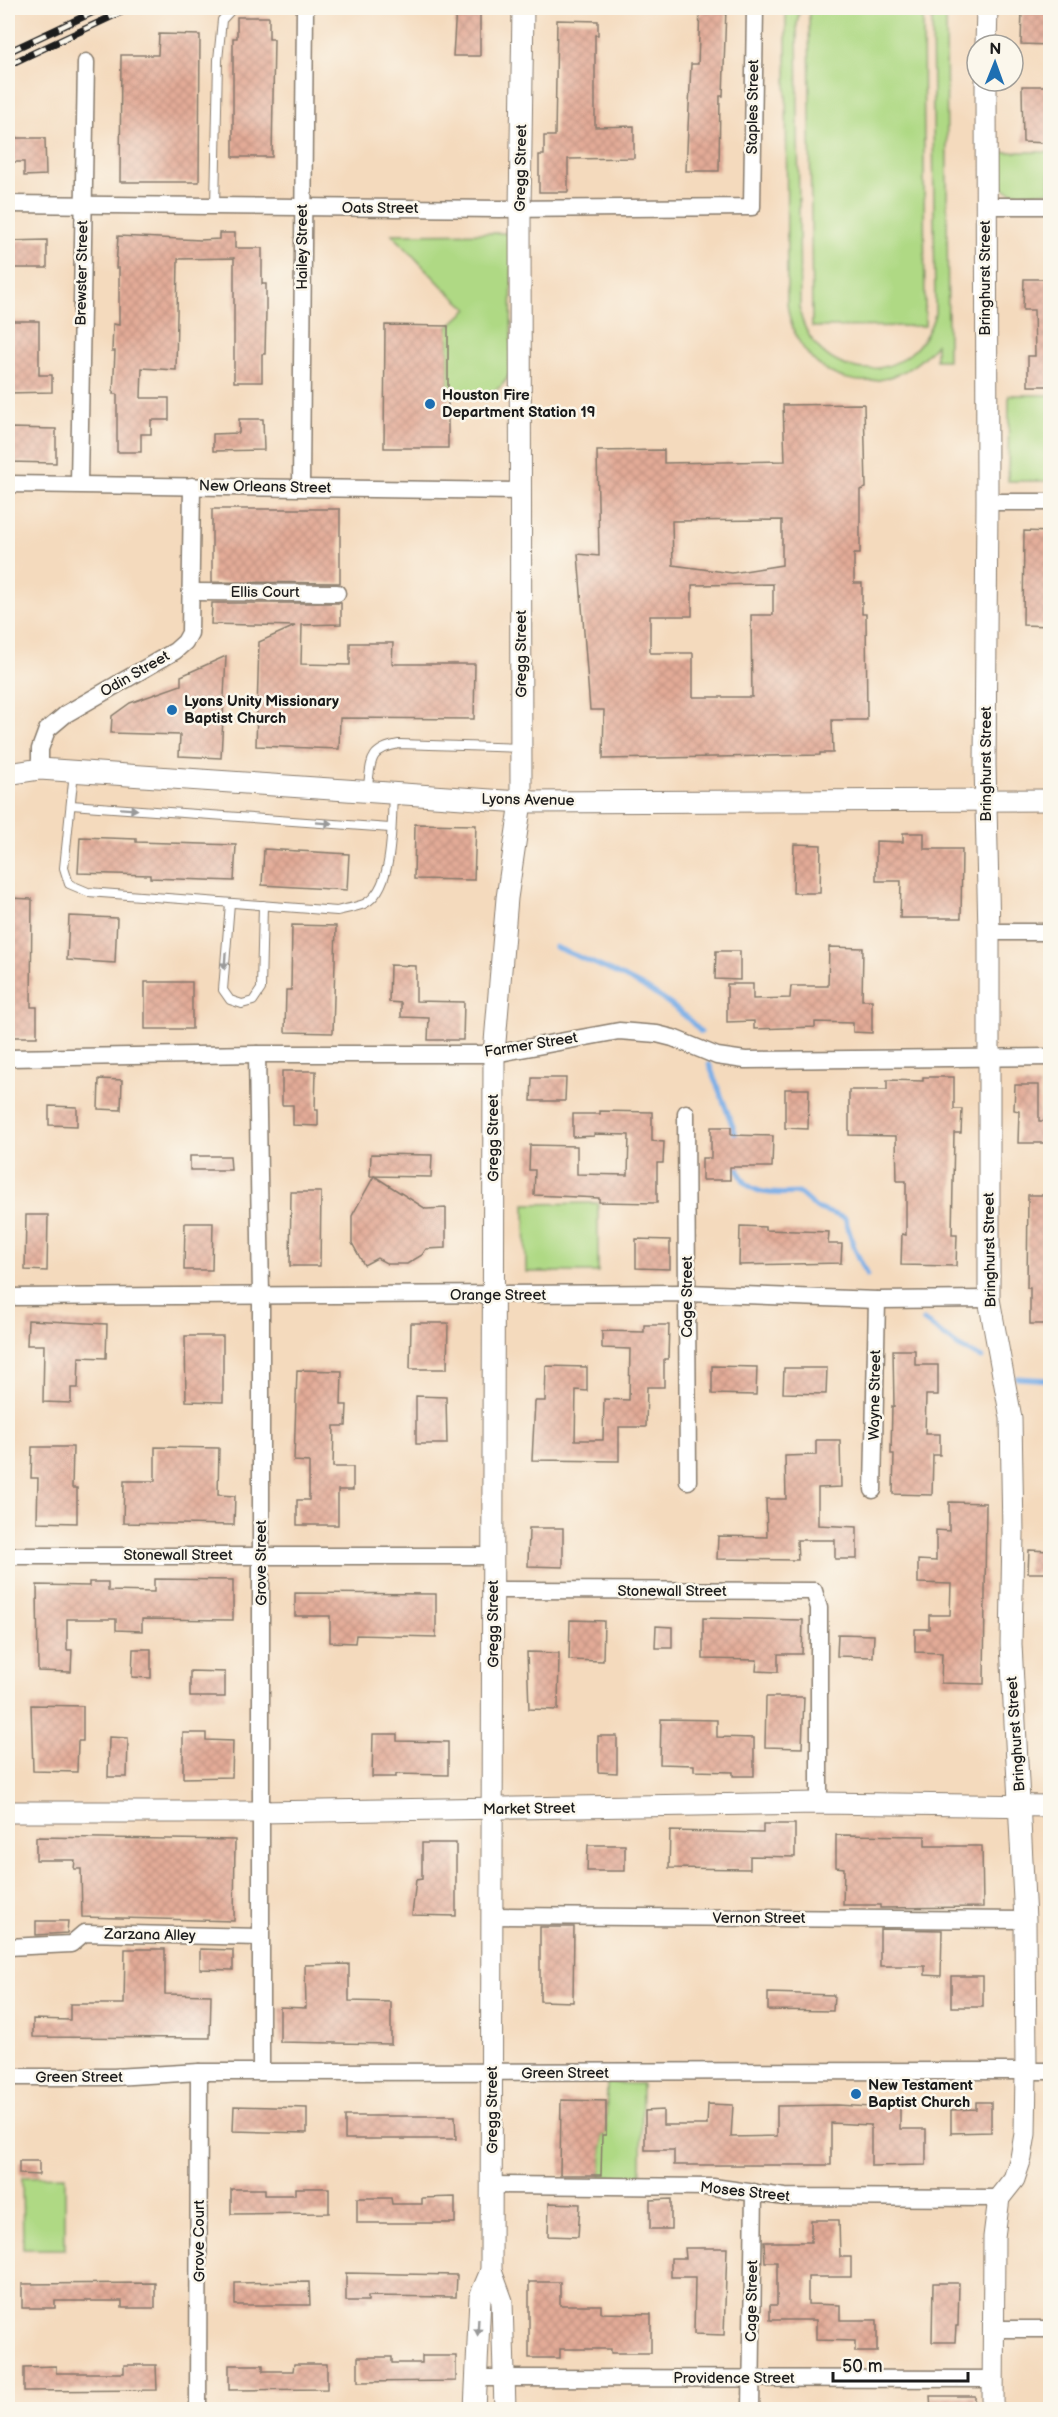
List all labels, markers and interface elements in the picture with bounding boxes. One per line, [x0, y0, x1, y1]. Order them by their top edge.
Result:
north arrow [965, 33, 1025, 93]
text: N [989, 40, 1001, 59]
street label: Staples Street [743, 59, 763, 155]
street label: Gregg Street [511, 124, 531, 212]
street label: Oats Street [342, 199, 419, 218]
street label: Hailey Street [293, 204, 312, 290]
street label: Brewster Street [72, 220, 92, 326]
street label: Bringhurst Street [976, 220, 995, 336]
place label: Houston Fire Department Station 19 [442, 386, 596, 422]
marker: Houston Fire Department Station 19 [423, 397, 437, 411]
street label: New Orleans Street [199, 476, 332, 498]
street label: Ellis Court [230, 583, 300, 602]
street label: Gregg Street [512, 610, 531, 698]
street label: Odin Street [97, 646, 173, 701]
place label: Lyons Unity Missionary Baptist Church [184, 692, 339, 728]
marker: Lyons Unity Missionary Baptist Church [165, 703, 179, 717]
street label: Bringhurst Street [977, 706, 996, 822]
street label: Lyons Avenue [481, 790, 575, 810]
one-way arrow [120, 804, 139, 814]
one-way arrow [314, 818, 333, 828]
one-way arrow [221, 952, 230, 971]
street label: Farmer Street [483, 1028, 579, 1062]
street label: Gregg Street [484, 1094, 503, 1182]
street label: Bringhurst Street [979, 1192, 1001, 1308]
street label: Cage Street [678, 1256, 697, 1338]
street label: Orange Street [450, 1286, 546, 1305]
street label: Wayne Street [865, 1349, 885, 1440]
street label: Grove Street [252, 1520, 271, 1606]
street label: Stonewall Street [123, 1546, 233, 1565]
street label: Gregg Street [484, 1580, 503, 1668]
street label: Stonewall Street [617, 1582, 727, 1601]
street label: Bringhurst Street [1002, 1675, 1029, 1792]
street label: Market Street [483, 1799, 576, 1819]
street label: Vernon Street [713, 1909, 806, 1928]
street label: Zarzana Alley [103, 1925, 196, 1945]
street label: Green Street [521, 2064, 609, 2083]
street label: Gregg Street [483, 2066, 502, 2154]
street label: Green Street [35, 2068, 123, 2087]
place label: New Testament Baptist Church [868, 2076, 973, 2112]
marker: New Testament Baptist Church [849, 2087, 863, 2101]
street label: Moses Street [699, 2178, 791, 2206]
street label: Grove Court [190, 2199, 209, 2282]
street label: Cage Street [742, 2260, 762, 2342]
one-way arrow [473, 2317, 482, 2336]
scale bar [833, 2345, 968, 2383]
text: 50 m [842, 2356, 883, 2377]
street label: Providence Street [673, 2369, 795, 2388]

